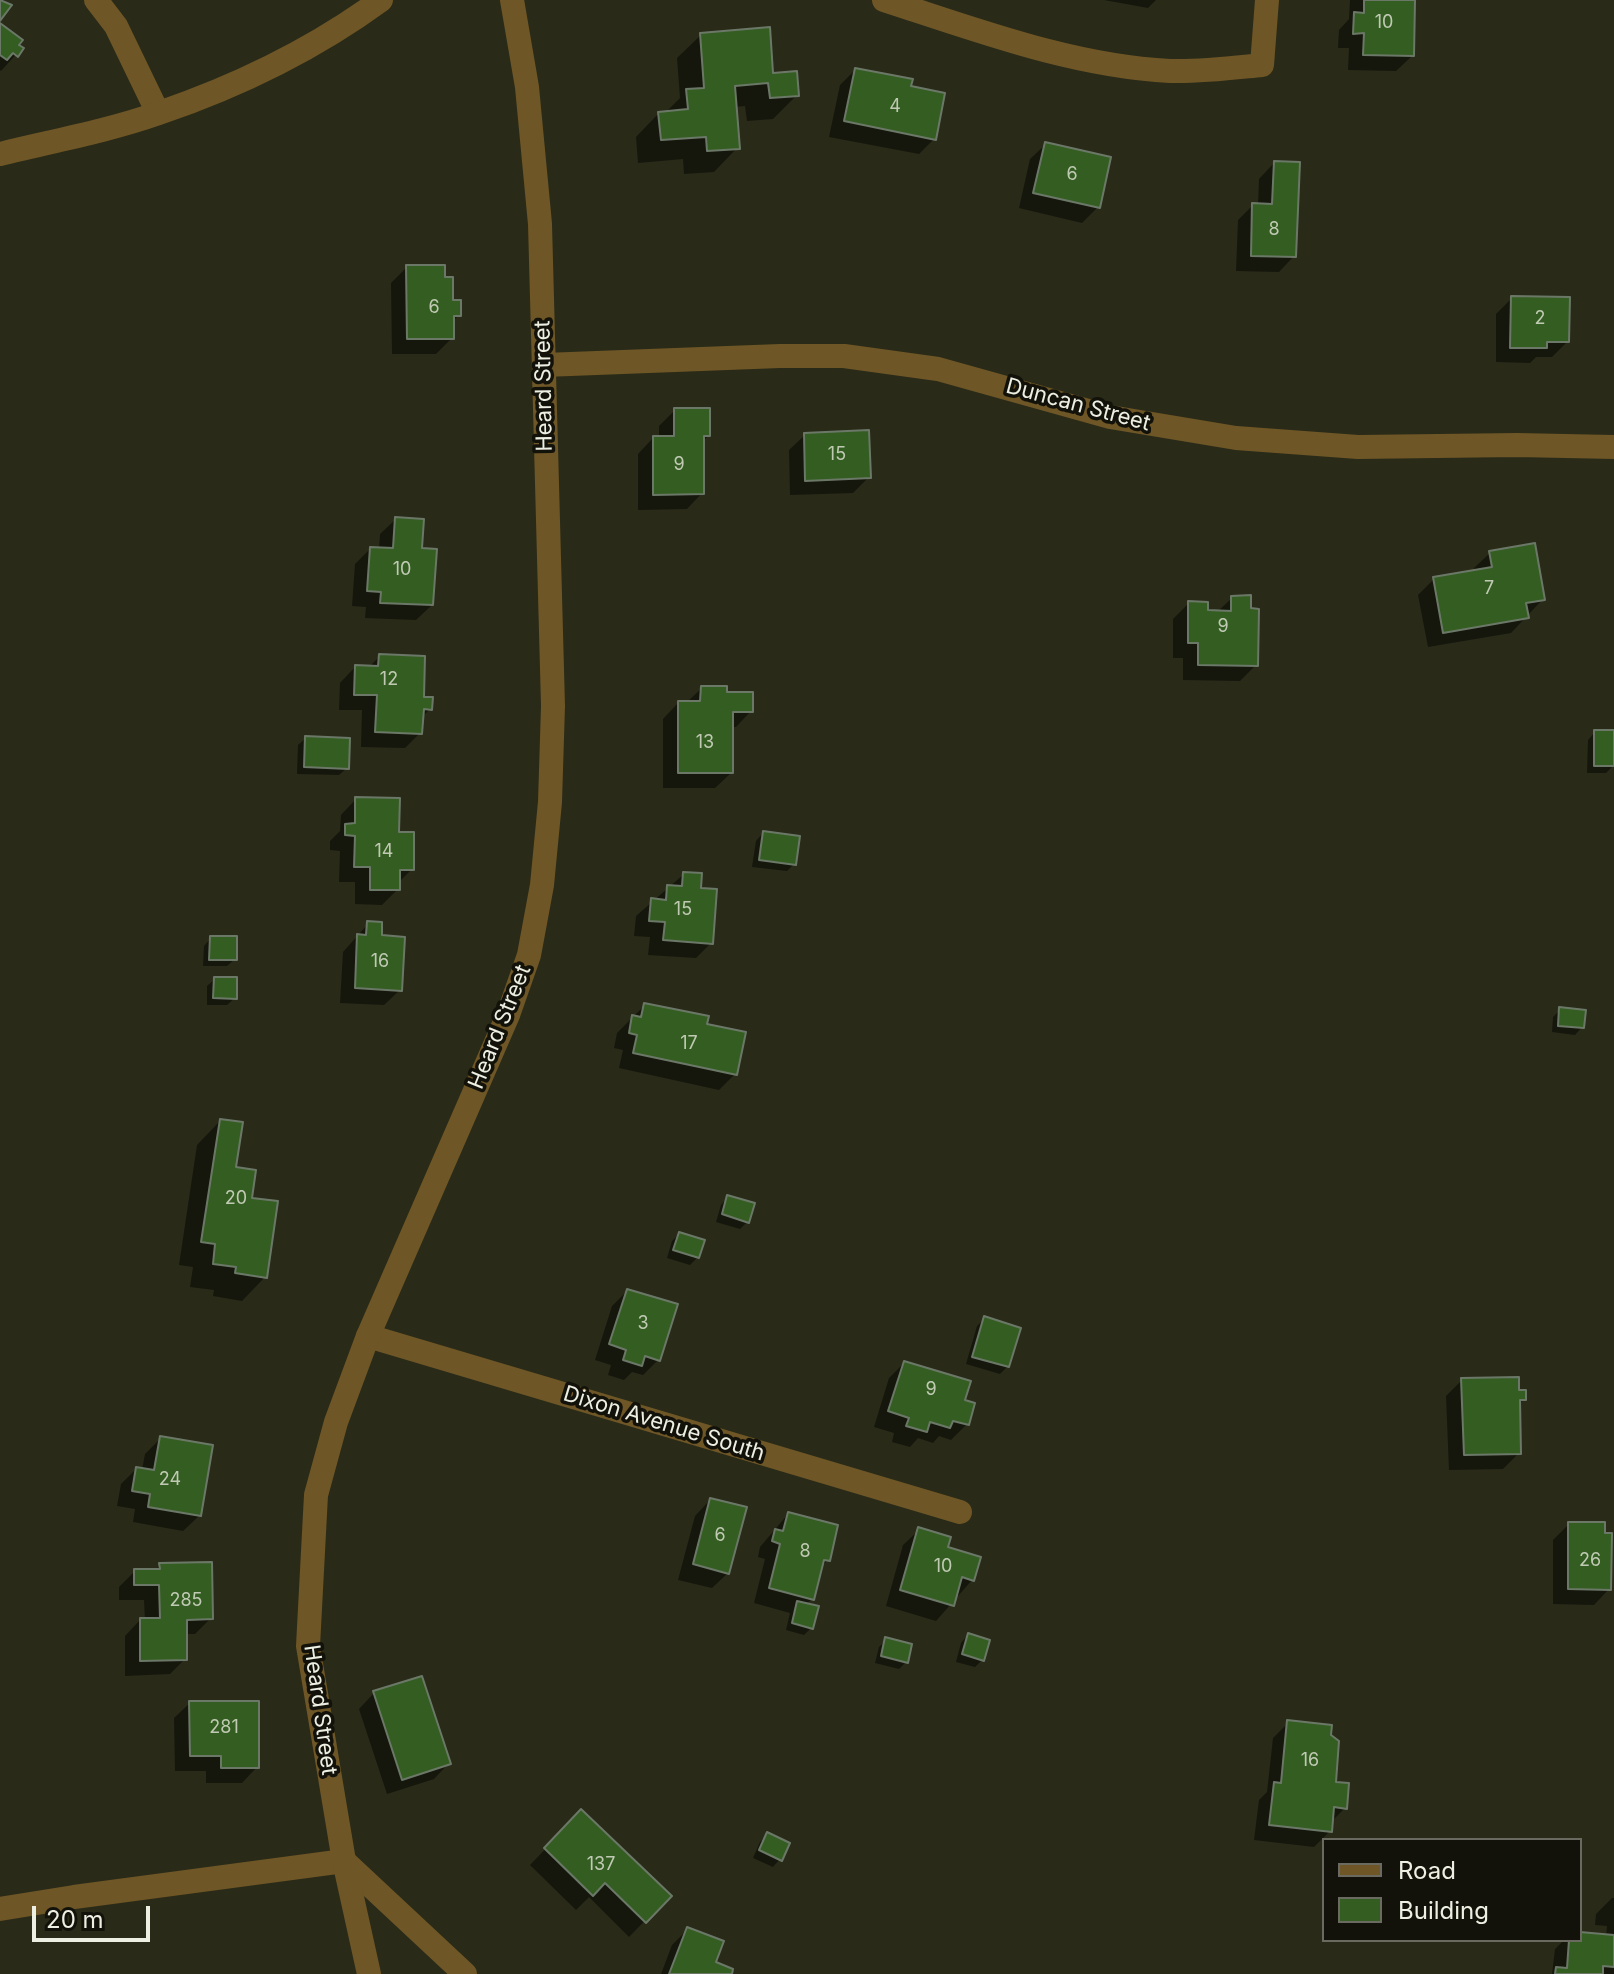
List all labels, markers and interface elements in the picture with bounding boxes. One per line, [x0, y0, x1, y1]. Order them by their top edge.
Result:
house number: 10 [1375, 12, 1393, 34]
house number: 4 [889, 96, 901, 118]
house number: 6 [1066, 164, 1078, 186]
house number: 8 [1268, 219, 1280, 241]
house number: 6 [428, 297, 440, 319]
house number: 2 [1535, 308, 1545, 330]
street label: Heard Street [530, 320, 558, 452]
street label: Duncan Street [1003, 373, 1153, 437]
house number: 15 [828, 444, 846, 466]
house number: 9 [673, 454, 685, 476]
house number: 10 [393, 559, 411, 581]
house number: 7 [1484, 578, 1494, 600]
house number: 9 [1217, 616, 1229, 638]
house number: 12 [380, 669, 398, 691]
house number: 13 [696, 732, 714, 754]
house number: 14 [375, 841, 393, 863]
house number: 15 [674, 899, 692, 921]
house number: 16 [371, 951, 389, 973]
street label: Heard Street [463, 961, 537, 1093]
house number: 17 [680, 1033, 698, 1055]
house number: 20 [225, 1188, 247, 1210]
house number: 3 [637, 1313, 649, 1335]
house number: 9 [925, 1379, 937, 1401]
street label: Dixon Avenue South [560, 1381, 768, 1467]
house number: 24 [159, 1469, 181, 1491]
house number: 6 [714, 1525, 726, 1547]
house number: 8 [799, 1541, 811, 1563]
house number: 26 [1579, 1550, 1601, 1572]
house number: 10 [934, 1556, 952, 1578]
house number: 285 [169, 1590, 203, 1612]
street label: Heard Street [298, 1643, 342, 1777]
house number: 281 [209, 1717, 239, 1739]
house number: 16 [1301, 1750, 1319, 1772]
legend [1322, 1838, 1582, 1942]
house number: 137 [587, 1854, 615, 1876]
text: Road [1398, 1856, 1456, 1885]
scale bar [36, 1890, 154, 1940]
text: Building [1398, 1896, 1489, 1925]
text: 20 m [46, 1905, 104, 1934]

